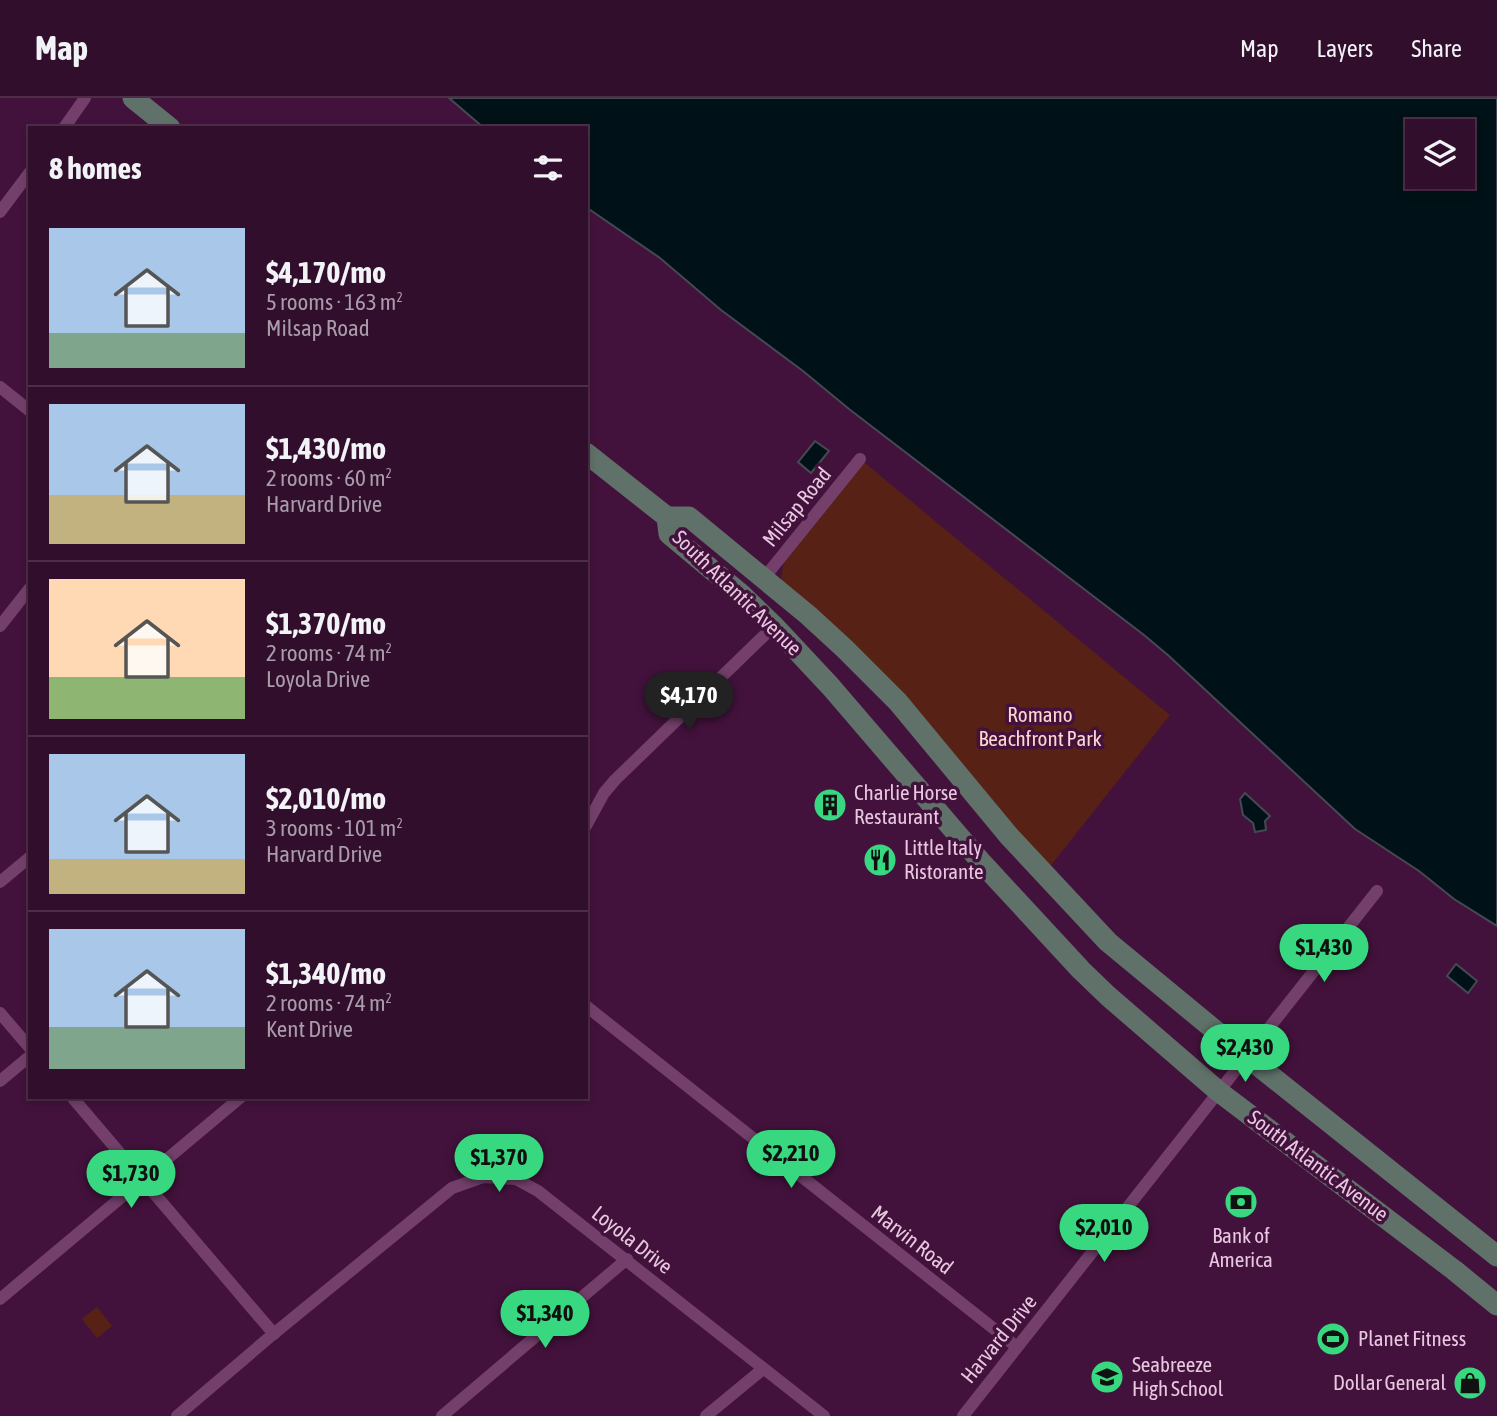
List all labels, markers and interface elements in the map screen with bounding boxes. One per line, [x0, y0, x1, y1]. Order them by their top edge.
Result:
text: Map [35, 29, 88, 67]
text: Map [1240, 35, 1279, 62]
text: Layers [1317, 35, 1373, 62]
text: Share [1411, 35, 1462, 62]
map controls [1405, 119, 1475, 189]
button: layers [1405, 119, 1475, 189]
icon: filters [529, 149, 567, 187]
text: 8 homes [49, 151, 142, 185]
text: $4,170/mo [266, 255, 386, 289]
icon: home [105, 256, 189, 340]
text: 5 rooms · 163 m² [266, 289, 403, 315]
text: Milsap Road [266, 315, 370, 341]
text: $1,430/mo [266, 431, 386, 465]
icon: home [105, 432, 189, 516]
street label: Milsap Road [757, 462, 835, 551]
text: 2 rooms · 60 m² [266, 465, 392, 491]
text: Harvard Drive [266, 491, 382, 517]
street label: South Atlantic Avenue [668, 525, 807, 660]
text: $1,370/mo [266, 606, 386, 640]
icon: home [105, 607, 189, 691]
text: 2 rooms · 74 m² [266, 640, 392, 666]
text: Loyola Drive [266, 666, 370, 692]
pin: $4,170 [632, 672, 746, 732]
text: $4,170 [661, 682, 718, 708]
park label: Romano Beachfront Park [978, 702, 1102, 750]
place label: Charlie Horse Restaurant [854, 780, 958, 828]
text: $2,010/mo [266, 781, 386, 815]
icon: home [105, 782, 189, 866]
building icon: Charlie Horse Restaurant [811, 786, 849, 824]
text: 3 rooms · 101 m² [266, 815, 403, 841]
place label: Little Italy Ristorante [904, 835, 984, 883]
text: Harvard Drive [266, 841, 382, 867]
restaurant icon: Little Italy Ristorante [861, 841, 899, 879]
pin: $1,430 [1267, 924, 1381, 984]
text: $1,430 [1296, 934, 1353, 960]
text: $1,340/mo [266, 956, 386, 990]
icon: home [105, 957, 189, 1041]
text: 2 rooms · 74 m² [266, 990, 392, 1016]
text: Kent Drive [266, 1016, 353, 1042]
pin: $2,430 [1188, 1024, 1302, 1084]
text: $2,430 [1217, 1034, 1274, 1060]
street label: South Atlantic Avenue [1244, 1105, 1393, 1226]
pin: $2,210 [734, 1130, 848, 1190]
pin: $1,370 [442, 1134, 556, 1194]
text: $2,210 [763, 1140, 820, 1166]
text: $1,370 [471, 1144, 528, 1170]
pin: $1,730 [74, 1150, 188, 1210]
text: $1,730 [103, 1160, 160, 1186]
bank icon: Bank of America [1222, 1183, 1260, 1221]
street label: Loyola Drive [588, 1200, 677, 1278]
street label: Marvin Road [867, 1200, 958, 1278]
pin: $2,010 [1047, 1204, 1161, 1264]
text: $2,010 [1076, 1214, 1133, 1240]
place label: Bank of America [1209, 1223, 1273, 1271]
pin: $1,340 [488, 1290, 602, 1350]
street label: Harvard Drive [955, 1290, 1041, 1387]
text: $1,340 [517, 1300, 574, 1326]
sports icon: Planet Fitness [1314, 1320, 1352, 1358]
place label: Planet Fitness [1358, 1326, 1466, 1350]
place label: Seabreeze High School [1132, 1352, 1224, 1400]
school or university icon: Seabreeze High School [1088, 1358, 1126, 1396]
shop icon: Dollar General [1451, 1364, 1489, 1402]
place label: Dollar General [1333, 1370, 1446, 1394]

